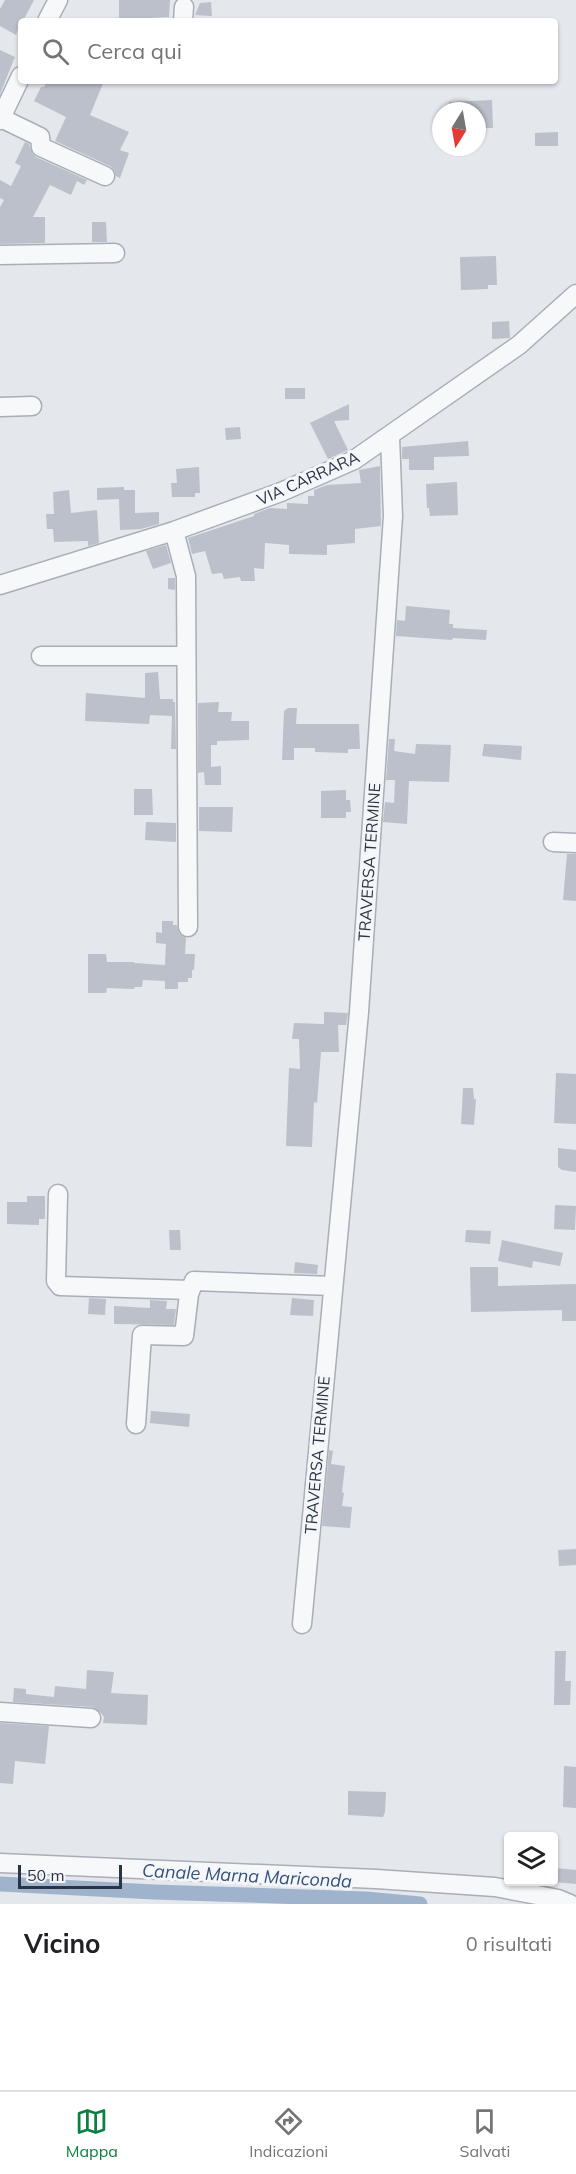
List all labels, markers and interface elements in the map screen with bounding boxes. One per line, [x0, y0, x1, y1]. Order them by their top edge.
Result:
search box [18, 18, 558, 84]
icon: search [39, 35, 72, 68]
text: Cerca qui [87, 37, 182, 65]
north arrow [432, 102, 486, 156]
street label: VIA CARRARA [254, 446, 363, 510]
street label: TRAVERSA TERMINE [354, 782, 384, 942]
street label: TRAVERSA TERMINE [300, 1375, 334, 1535]
map controls [504, 1832, 558, 1886]
button: layers [504, 1832, 558, 1886]
water label: Canale Marna Mariconda [142, 1859, 353, 1892]
scale bar [18, 1862, 122, 1890]
text: 50 m [27, 1865, 64, 1885]
text: Vicino [24, 1927, 101, 1960]
text: 0 risultati [466, 1931, 552, 1956]
tab: Mappa [66, 2105, 118, 2161]
tab: Indicazioni [249, 2105, 328, 2161]
tab: Salvati [460, 2105, 510, 2161]

